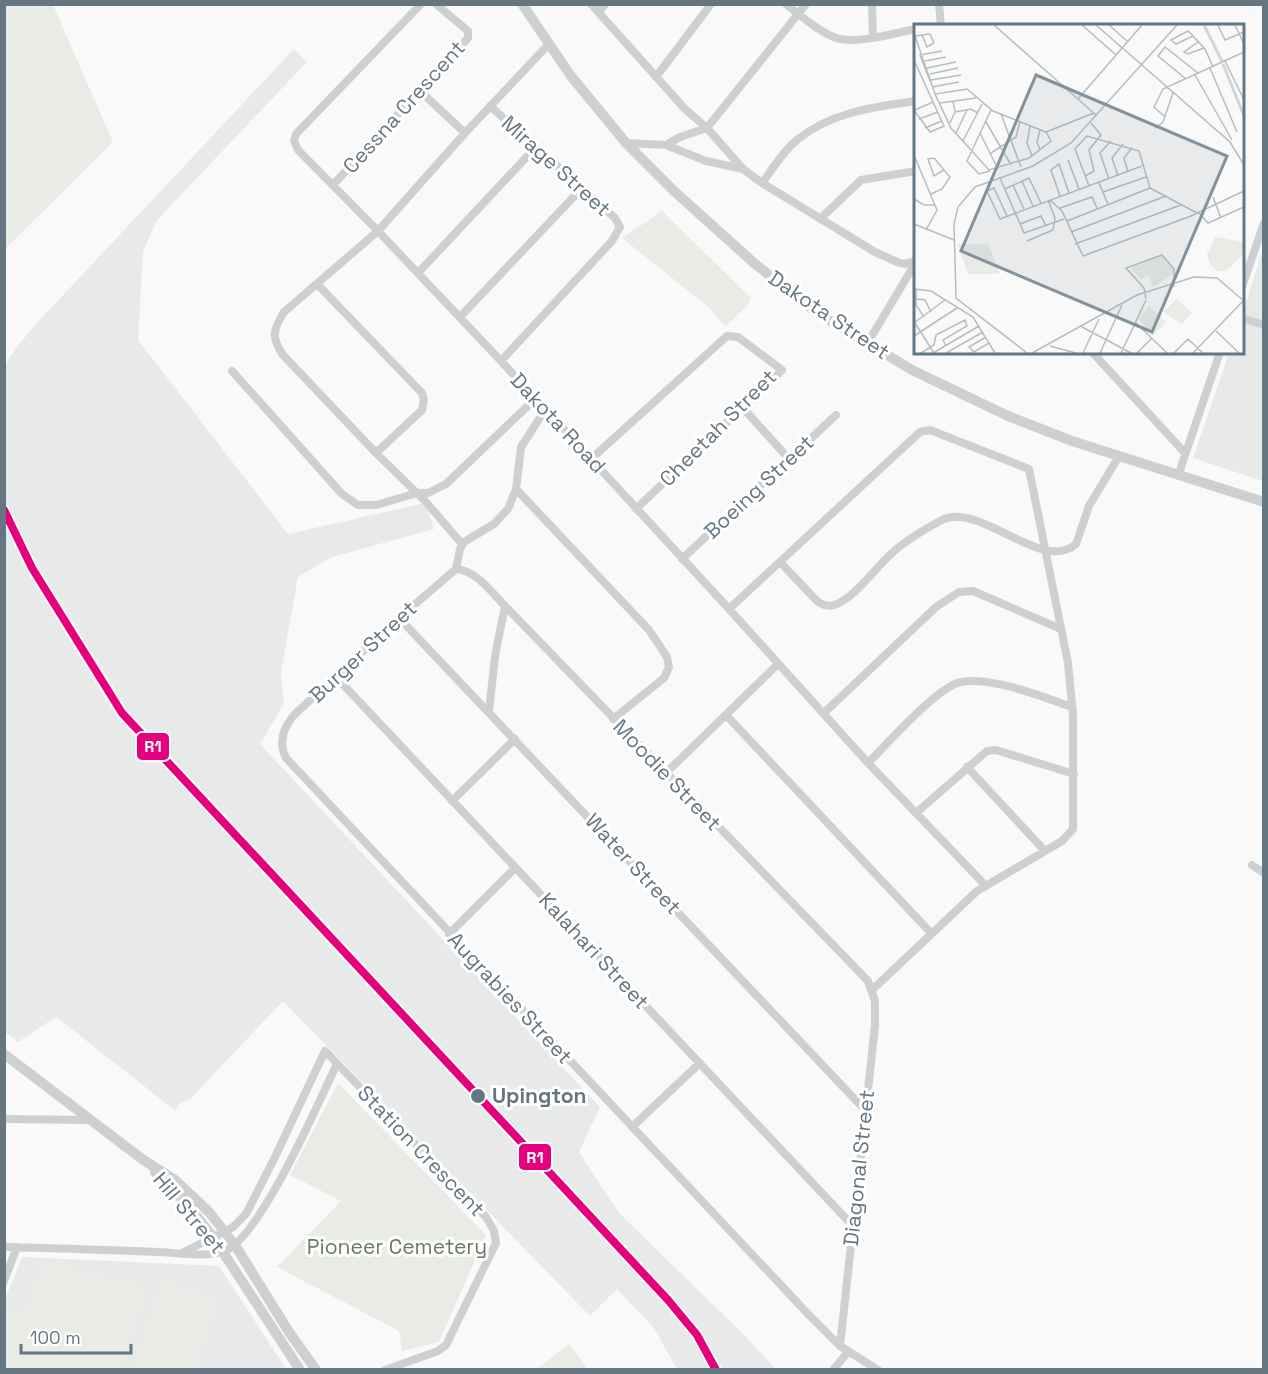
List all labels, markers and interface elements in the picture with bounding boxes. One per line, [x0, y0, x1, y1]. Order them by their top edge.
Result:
inset map [914, 24, 1244, 354]
street label: Cessna Crescent [337, 34, 471, 179]
street label: Mirage Street [496, 109, 617, 222]
street label: Dakota Street [763, 264, 895, 365]
street label: Cheetah Street [653, 363, 782, 492]
street label: Dakota Road [505, 367, 612, 479]
street label: Boeing Street [698, 429, 819, 544]
street label: Burger Street [303, 595, 422, 708]
street label: Moodie Street [607, 713, 727, 836]
line badge: R1 [136, 732, 170, 761]
text: R1 [144, 736, 162, 757]
street label: Water Street [580, 807, 687, 920]
street label: Kalahari Street [533, 887, 655, 1015]
street label: Augrabies Street [442, 926, 579, 1069]
street label: Station Crescent [352, 1080, 491, 1222]
place label: Upington [492, 1082, 586, 1109]
marker: Upington [469, 1087, 487, 1105]
street label: Diagonal Street [837, 1088, 880, 1247]
line badge: R1 [518, 1143, 552, 1171]
text: R1 [526, 1147, 544, 1168]
street label: Hill Street [147, 1166, 231, 1259]
park label: Pioneer Cemetery [307, 1233, 487, 1260]
scale bar [21, 1317, 130, 1355]
text: 100 m [30, 1326, 81, 1349]

